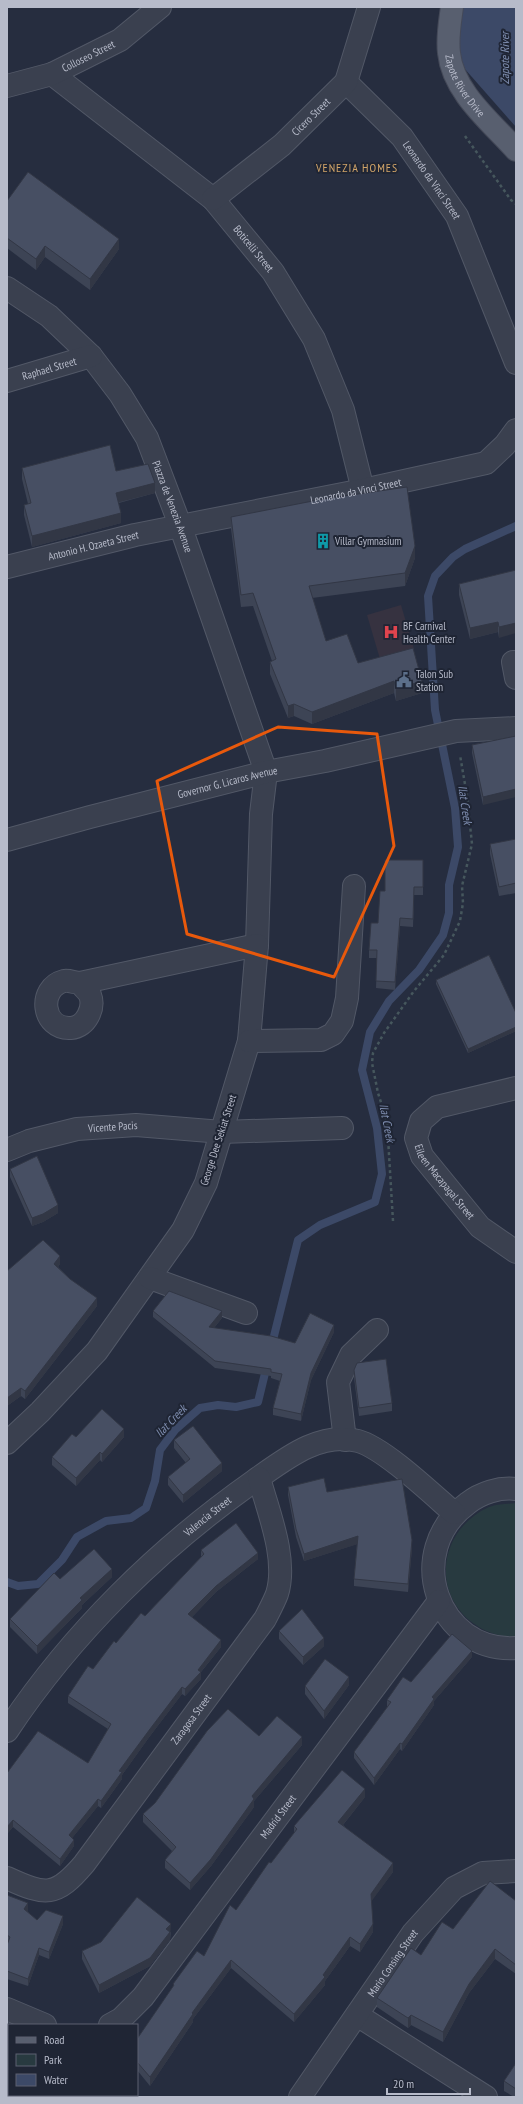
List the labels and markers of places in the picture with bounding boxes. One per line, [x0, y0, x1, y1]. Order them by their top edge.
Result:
building icon: Villar Gymnasium [314, 532, 332, 550]
place label: Villar Gymnasium [334, 534, 401, 548]
place label: BF Carnival Health Center [403, 619, 455, 646]
hospital icon: BF Carnival Health Center [382, 623, 400, 641]
place label: Talon Sub Station [416, 667, 453, 694]
public building icon: Talon Sub Station [395, 671, 413, 689]

